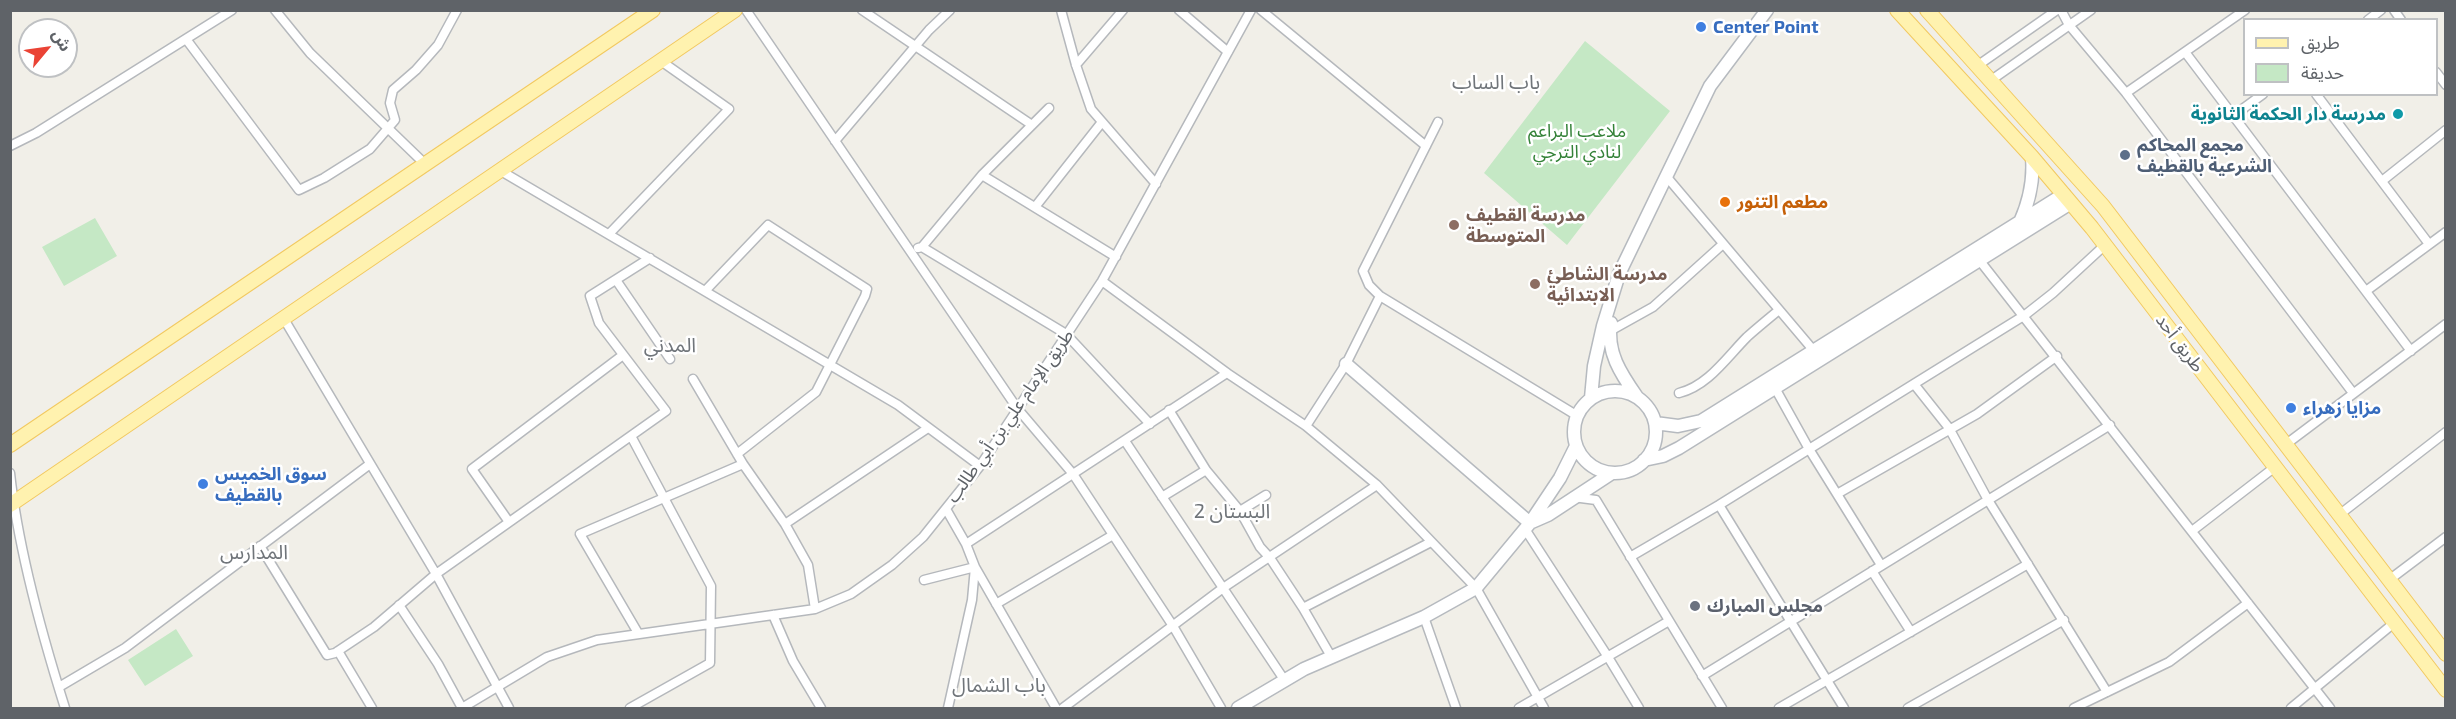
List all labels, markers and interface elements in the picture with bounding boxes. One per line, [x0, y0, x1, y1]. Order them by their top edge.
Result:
place label: Center Point [1713, 16, 1819, 38]
north arrow [18, 18, 78, 78]
legend [2243, 18, 2438, 96]
marker: Center Point [1694, 20, 1708, 34]
text: ش [49, 26, 76, 54]
text: طريق [2301, 31, 2340, 53]
text: حديقة [2301, 61, 2344, 83]
district label: باب الساب [1452, 70, 1540, 94]
place label: مدرسة دار الحكمة الثانوية [2191, 103, 2386, 125]
marker: مدرسة دار الحكمة الثانوية [2391, 107, 2405, 121]
park label: ملاعب البراعم لنادي الترجي [1528, 120, 1626, 162]
place label: مجمع المحاكم الشرعية بالقطيف [2137, 134, 2272, 176]
marker: مجمع المحاكم الشرعية بالقطيف [2118, 148, 2132, 162]
place label: مطعم التنور [1737, 191, 1828, 213]
marker: مطعم التنور [1718, 195, 1732, 209]
place label: مدرسة القطيف المتوسطة [1466, 204, 1586, 246]
marker: مدرسة القطيف المتوسطة [1447, 218, 1461, 232]
place label: مدرسة الشاطئ الابتدائية [1547, 263, 1668, 306]
marker: مدرسة الشاطئ الابتدائية [1528, 277, 1542, 291]
street label: طريق أحد [2151, 310, 2209, 376]
street label: طريق الإمام علي بن أبي طالب [942, 325, 1078, 507]
district label: المدني [644, 333, 696, 357]
place label: مزايا زهراء [2303, 397, 2381, 419]
marker: مزايا زهراء [2284, 401, 2298, 415]
place label: سوق الخميس بالقطيف [215, 463, 327, 506]
marker: سوق الخميس بالقطيف [196, 477, 210, 491]
district label: البستان 2 [1194, 499, 1270, 523]
district label: المدارس [220, 540, 288, 564]
place label: مجلس المبارك [1707, 595, 1823, 617]
marker: مجلس المبارك [1688, 599, 1702, 613]
district label: باب الشمال [952, 673, 1046, 697]

